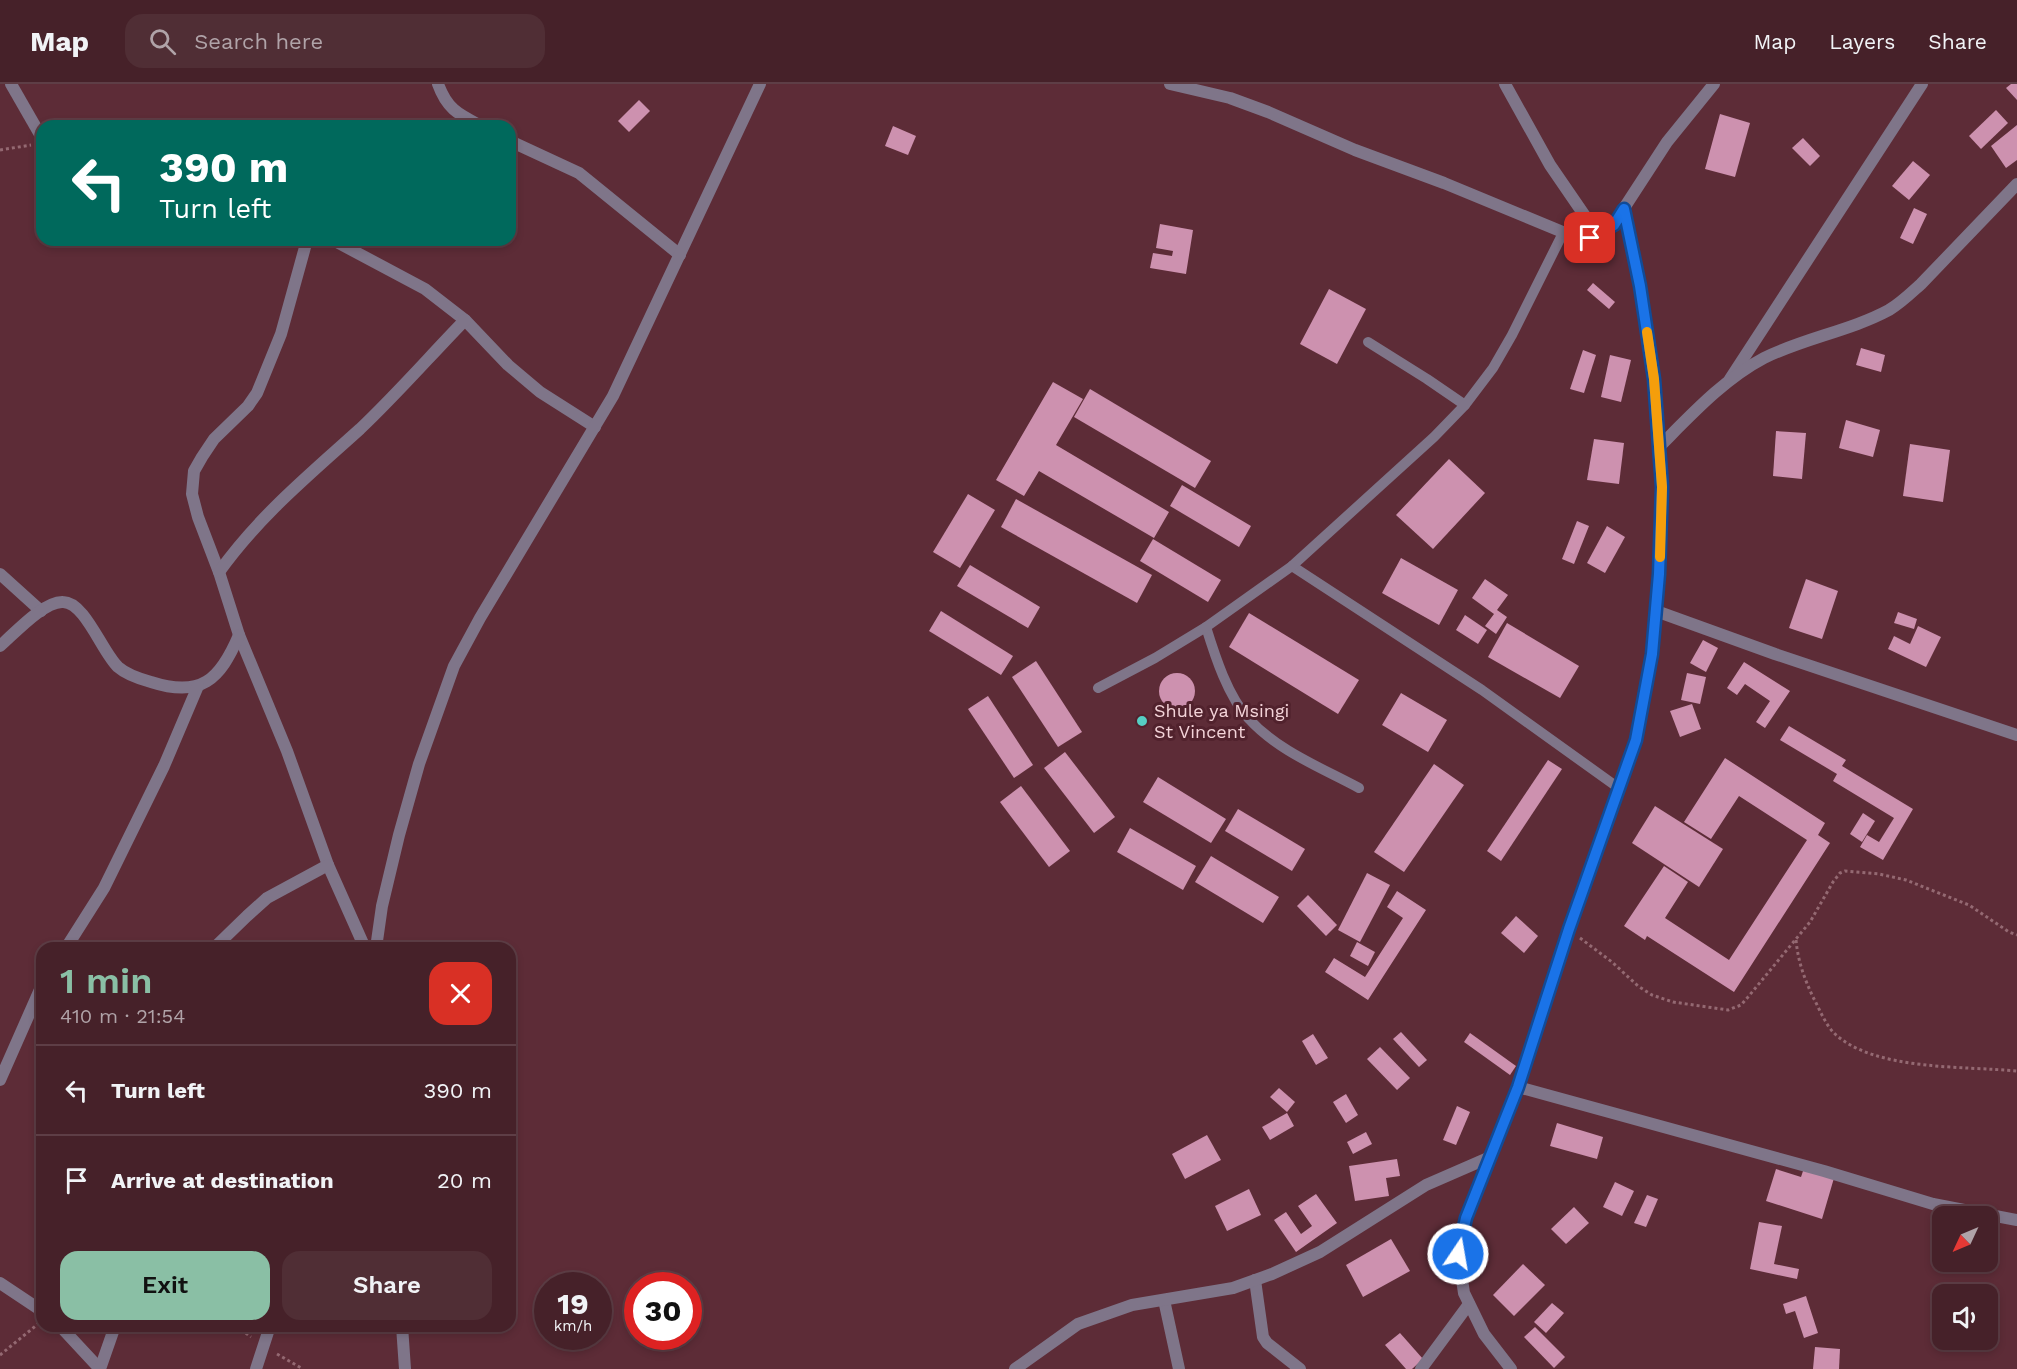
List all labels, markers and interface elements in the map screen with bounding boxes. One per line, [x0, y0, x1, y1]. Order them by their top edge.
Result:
search box [125, 14, 545, 68]
text: Map [30, 25, 89, 58]
icon: search [146, 25, 179, 58]
text: Search here [194, 29, 323, 54]
text: Map [1753, 29, 1796, 54]
text: Layers [1829, 29, 1895, 54]
text: Share [1928, 29, 1987, 54]
text: 390 m [159, 143, 288, 192]
icon: left [60, 144, 138, 222]
text: Turn left [159, 193, 271, 225]
pin [1564, 212, 1615, 263]
icon: arrive [1573, 221, 1606, 254]
place label: Shule ya Msingi St Vincent [1154, 700, 1289, 742]
marker: Shule ya Msingi St Vincent [1135, 714, 1149, 728]
text: 1 min [60, 960, 152, 1002]
button: close [429, 962, 492, 1025]
text: 410 m · 21:54 [60, 1004, 185, 1028]
icon: left [60, 1074, 93, 1107]
text: Turn left [111, 1078, 205, 1103]
text: 390 m [423, 1078, 492, 1103]
icon: arrive [60, 1164, 93, 1197]
text: Arrive at destination [111, 1168, 334, 1193]
text: 20 m [437, 1168, 492, 1193]
north arrow [1932, 1206, 1998, 1272]
map controls [1932, 1206, 1998, 1350]
position arrow [1426, 1222, 1490, 1286]
button: Exit [60, 1251, 270, 1320]
button: Share [282, 1251, 492, 1320]
speed limit sign: 30 [624, 1272, 702, 1350]
button: sound [1932, 1284, 1998, 1350]
text: 19 [557, 1286, 589, 1321]
text: km/h [554, 1317, 592, 1335]

